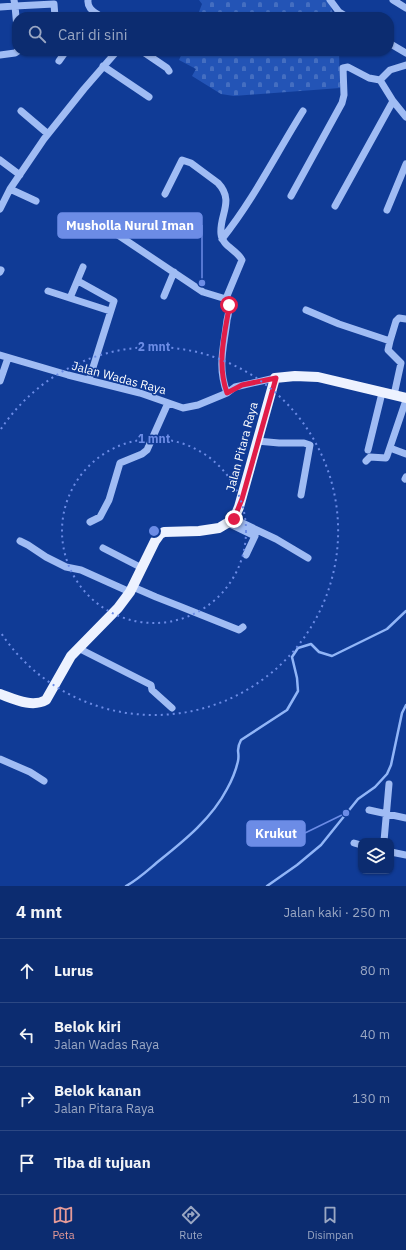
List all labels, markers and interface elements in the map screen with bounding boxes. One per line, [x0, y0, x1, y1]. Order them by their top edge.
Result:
search box [12, 12, 394, 56]
icon: search [26, 23, 48, 45]
text: Cari di sini [58, 25, 127, 44]
callout: Musholla Nurul Iman [58, 213, 202, 238]
text: Musholla Nurul Iman [66, 217, 194, 234]
route start [220, 296, 238, 314]
text: 2 mnt [138, 339, 171, 354]
street label: Jalan Wadas Raya [70, 358, 168, 397]
street label: Jalan Pitara Raya [222, 400, 261, 493]
text: 1 mnt [138, 431, 171, 446]
route end [225, 510, 243, 528]
centre of rings [147, 524, 161, 538]
callout: Krukut [247, 821, 305, 846]
text: Krukut [255, 825, 297, 842]
map controls [358, 838, 394, 874]
button: layers [358, 838, 394, 874]
text: 4 mnt [16, 901, 62, 923]
text: Jalan kaki · 250 m [283, 904, 390, 921]
icon: ahead [16, 960, 38, 982]
text: Lurus [54, 961, 93, 980]
text: 80 m [360, 962, 390, 979]
text: Belok kiri [54, 1017, 121, 1036]
icon: left [16, 1024, 38, 1046]
text: 40 m [360, 1026, 390, 1043]
text: Jalan Wadas Raya [54, 1036, 159, 1053]
text: Belok kanan [54, 1081, 141, 1100]
icon: right [16, 1088, 38, 1110]
text: 130 m [352, 1090, 390, 1107]
text: Jalan Pitara Raya [54, 1100, 154, 1117]
icon: arrive [16, 1152, 38, 1174]
text: Tiba di tujuan [54, 1153, 151, 1172]
tab: Peta [52, 1204, 75, 1242]
tab: Rute [179, 1204, 203, 1242]
tab: Disimpan [307, 1204, 354, 1242]

